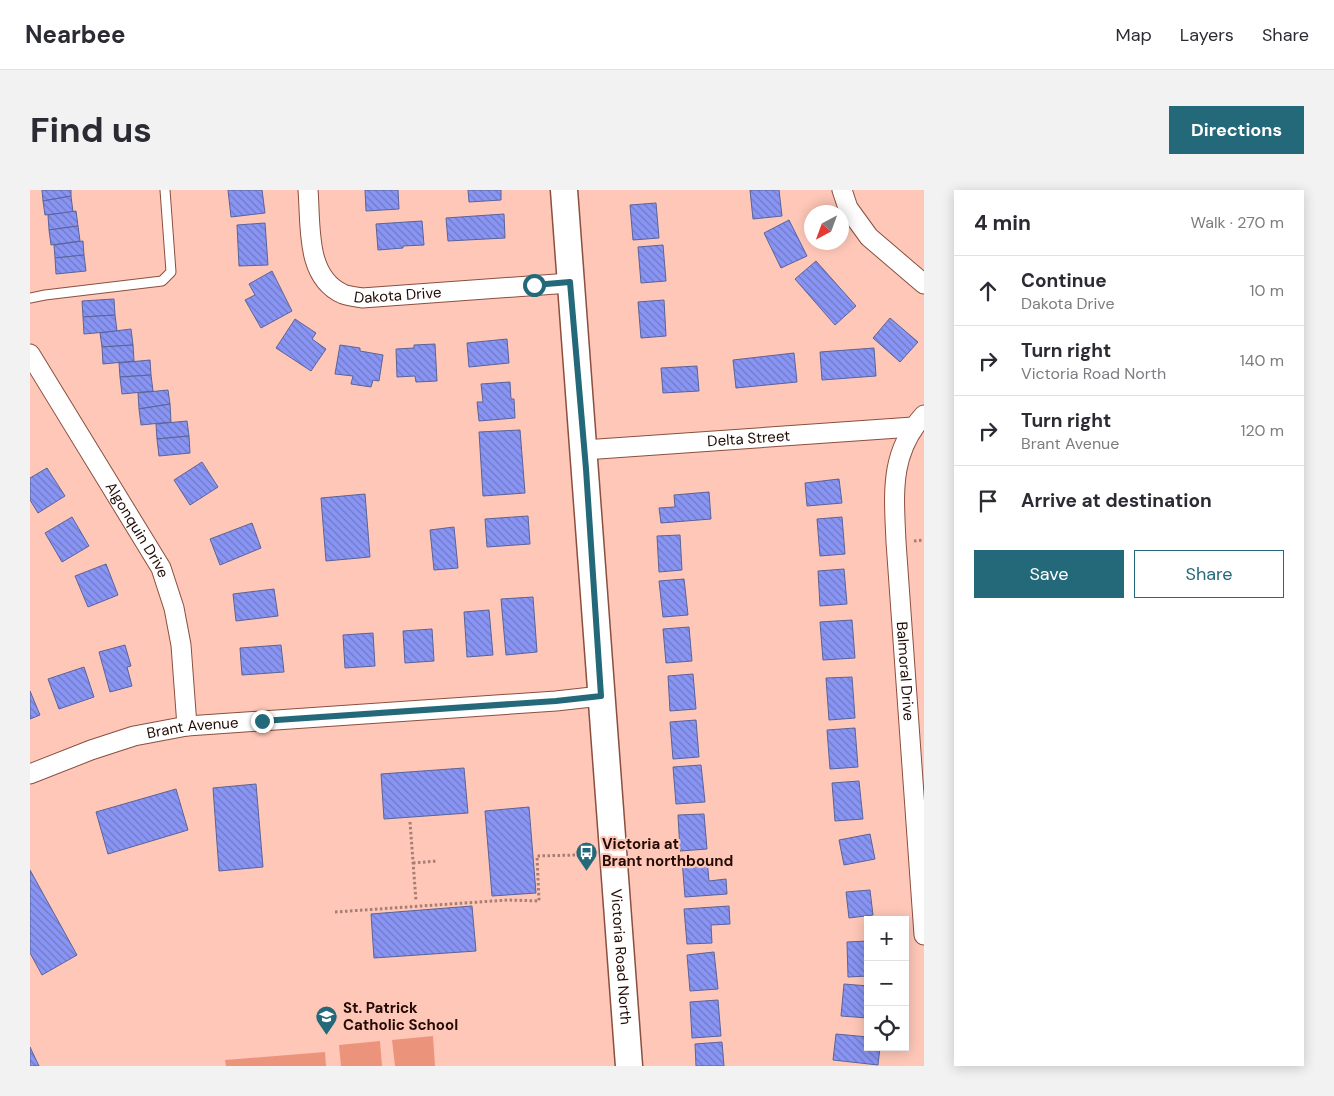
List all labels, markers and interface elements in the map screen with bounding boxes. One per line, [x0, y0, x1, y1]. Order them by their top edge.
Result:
text: Nearbee [25, 19, 125, 50]
text: Map [1116, 23, 1152, 47]
text: Layers [1180, 23, 1234, 47]
text: Share [1262, 23, 1309, 47]
button: Directions [1169, 106, 1304, 154]
text: Find us [30, 107, 152, 153]
north arrow [804, 205, 849, 250]
text: 4 min [974, 209, 1031, 237]
text: Walk · 270 m [1191, 212, 1284, 233]
text: Continue [1021, 268, 1107, 293]
route start [523, 274, 546, 297]
icon: ahead [974, 277, 1002, 305]
text: 10 m [1250, 280, 1284, 301]
street label: Dakota Drive [352, 282, 442, 308]
text: Dakota Drive [1021, 293, 1115, 314]
text: Turn right [1021, 338, 1111, 363]
icon: right [974, 347, 1002, 375]
text: 140 m [1240, 350, 1284, 371]
text: Victoria Road North [1021, 363, 1166, 384]
text: Turn right [1021, 408, 1111, 433]
icon: right [974, 417, 1002, 445]
text: 120 m [1240, 420, 1284, 441]
street label: Delta Street [707, 426, 791, 451]
text: Brant Avenue [1021, 433, 1119, 454]
street label: Algonquin Drive [101, 478, 173, 580]
icon: arrive [974, 487, 1002, 515]
text: Arrive at destination [1021, 488, 1212, 513]
button: Save [974, 550, 1124, 598]
button: Share [1134, 550, 1284, 598]
street label: Balmoral Drive [892, 621, 919, 722]
route end [251, 710, 274, 733]
street label: Brant Avenue [145, 713, 239, 743]
place label: Victoria at Brant northbound [602, 834, 733, 871]
bus stop icon: Victoria at Brant northbound [574, 841, 598, 872]
street label: Victoria Road North [606, 888, 636, 1026]
map controls [864, 916, 909, 1051]
button: + [864, 916, 909, 961]
button: − [864, 961, 909, 1006]
place label: St. Patrick Catholic School [343, 998, 458, 1035]
school or university icon: St. Patrick Catholic School [315, 1005, 339, 1036]
button: locate [864, 1006, 909, 1051]

